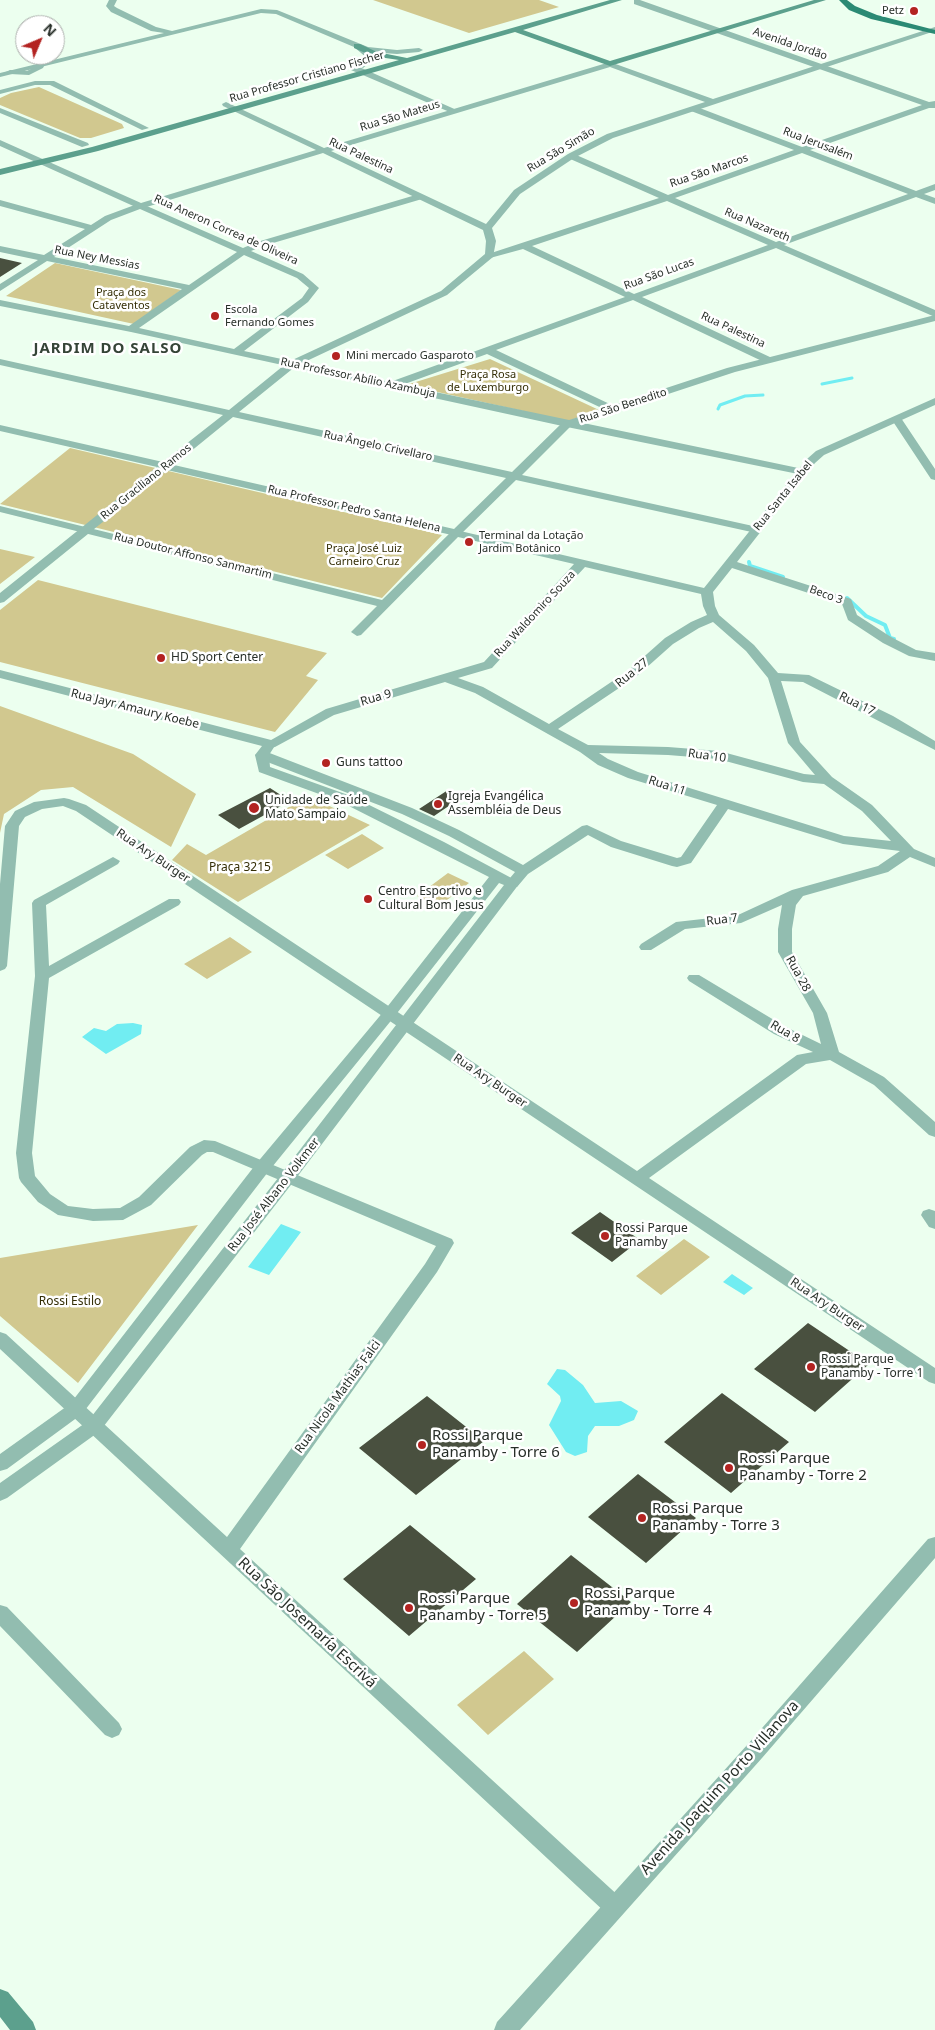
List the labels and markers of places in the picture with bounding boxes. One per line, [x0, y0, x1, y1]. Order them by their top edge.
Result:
place label: Petz [882, 4, 904, 18]
marker: Petz [908, 5, 920, 17]
place label: Escola Fernando Gomes [225, 303, 314, 329]
marker: Escola Fernando Gomes [209, 310, 221, 322]
place label: Mini mercado Gasparoto [346, 349, 474, 363]
marker: Mini mercado Gasparoto [330, 350, 342, 362]
place label: Terminal da Lotação Jardim Botânico [479, 529, 583, 555]
marker: Terminal da Lotação Jardim Botânico [463, 536, 475, 548]
place label: HD Sport Center [171, 651, 263, 665]
marker: HD Sport Center [155, 652, 167, 664]
place label: Guns tattoo [336, 756, 403, 770]
marker: Guns tattoo [320, 757, 332, 769]
place label: Igreja Evangélica Assembléia de Deus [448, 790, 561, 818]
place label: Unidade de Saúde Mato Sampaio [265, 794, 368, 822]
marker: Igreja Evangélica Assembléia de Deus [432, 798, 444, 810]
marker: Unidade de Saúde Mato Sampaio [247, 801, 261, 815]
place label: Centro Esportivo e Cultural Bom Jesus [378, 885, 484, 913]
marker: Centro Esportivo e Cultural Bom Jesus [362, 893, 374, 905]
place label: Rossi Parque Panamby [615, 1222, 688, 1250]
marker: Rossi Parque Panamby [599, 1230, 611, 1242]
place label: Rossi Parque Panamby - Torre 1 [821, 1353, 923, 1381]
marker: Rossi Parque Panamby - Torre 1 [805, 1361, 817, 1373]
place label: Rossi Parque Panamby - Torre 6 [432, 1427, 560, 1462]
marker: Rossi Parque Panamby - Torre 6 [416, 1439, 428, 1451]
place label: Rossi Parque Panamby - Torre 2 [739, 1450, 867, 1485]
marker: Rossi Parque Panamby - Torre 2 [723, 1462, 735, 1474]
place label: Rossi Parque Panamby - Torre 3 [652, 1500, 780, 1535]
marker: Rossi Parque Panamby - Torre 3 [636, 1512, 648, 1524]
place label: Rossi Parque Panamby - Torre 4 [584, 1585, 712, 1620]
place label: Rossi Parque Panamby - Torre 5 [419, 1590, 547, 1625]
marker: Rossi Parque Panamby - Torre 4 [568, 1597, 580, 1609]
marker: Rossi Parque Panamby - Torre 5 [403, 1602, 415, 1614]

